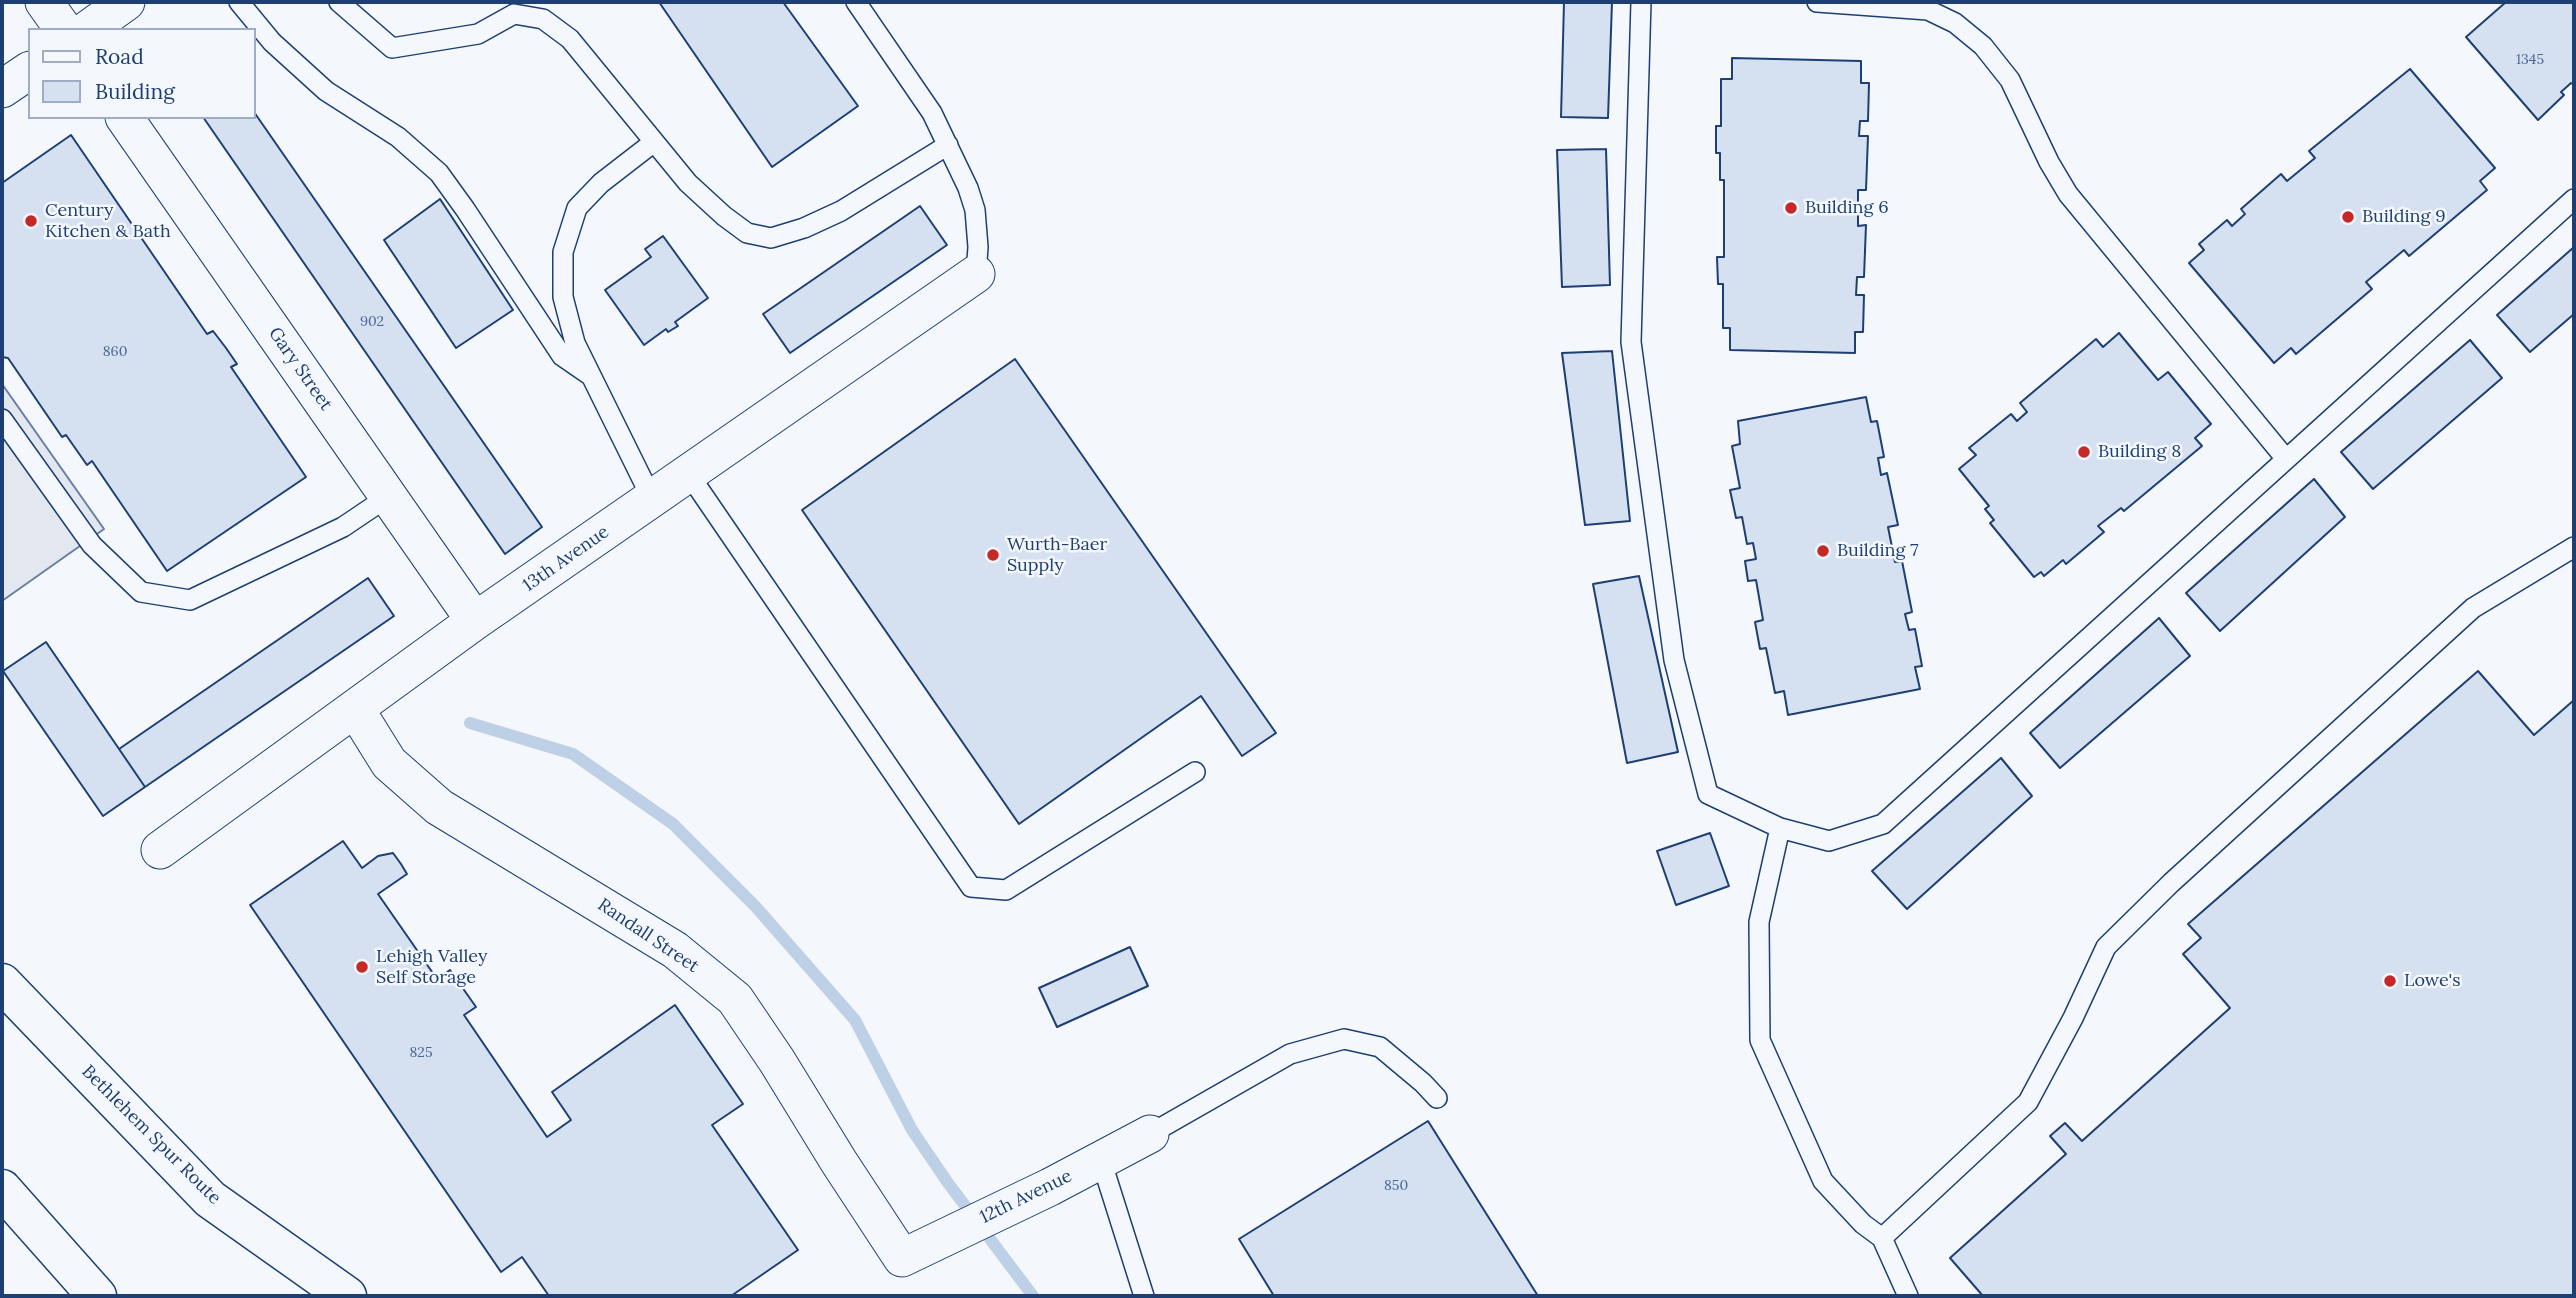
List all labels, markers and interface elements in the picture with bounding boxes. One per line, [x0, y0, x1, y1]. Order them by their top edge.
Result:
legend [28, 28, 256, 119]
text: Road [95, 43, 144, 70]
house number: 1345 [2516, 52, 2544, 68]
text: Building [95, 78, 175, 105]
place label: Building 6 [1805, 197, 1889, 219]
place label: Century Kitchen & Bath [45, 200, 171, 242]
marker: Building 6 [1783, 200, 1799, 216]
place label: Building 9 [2362, 206, 2446, 228]
marker: Building 9 [2340, 209, 2356, 225]
marker: Century Kitchen & Bath [23, 213, 39, 229]
house number: 902 [360, 314, 384, 330]
street label: Gary Street [264, 323, 336, 415]
house number: 860 [103, 344, 127, 360]
place label: Building 8 [2098, 441, 2181, 463]
marker: Building 8 [2076, 444, 2092, 460]
street label: 13th Avenue [519, 521, 613, 597]
place label: Wurth-Baer Supply [1007, 534, 1107, 576]
place label: Building 7 [1837, 540, 1919, 562]
marker: Building 7 [1815, 543, 1831, 559]
marker: Wurth-Baer Supply [985, 547, 1001, 563]
street label: Randall Street [593, 894, 703, 978]
place label: Lehigh Valley Self Storage [376, 946, 487, 988]
marker: Lehigh Valley Self Storage [354, 959, 370, 975]
place label: Lowe's [2404, 970, 2461, 992]
marker: Lowe's [2382, 973, 2398, 989]
house number: 825 [409, 1045, 433, 1061]
street label: Bethlehem Spur Route [77, 1061, 225, 1209]
street label: 12th Avenue [976, 1165, 1076, 1229]
house number: 850 [1384, 1178, 1408, 1194]

